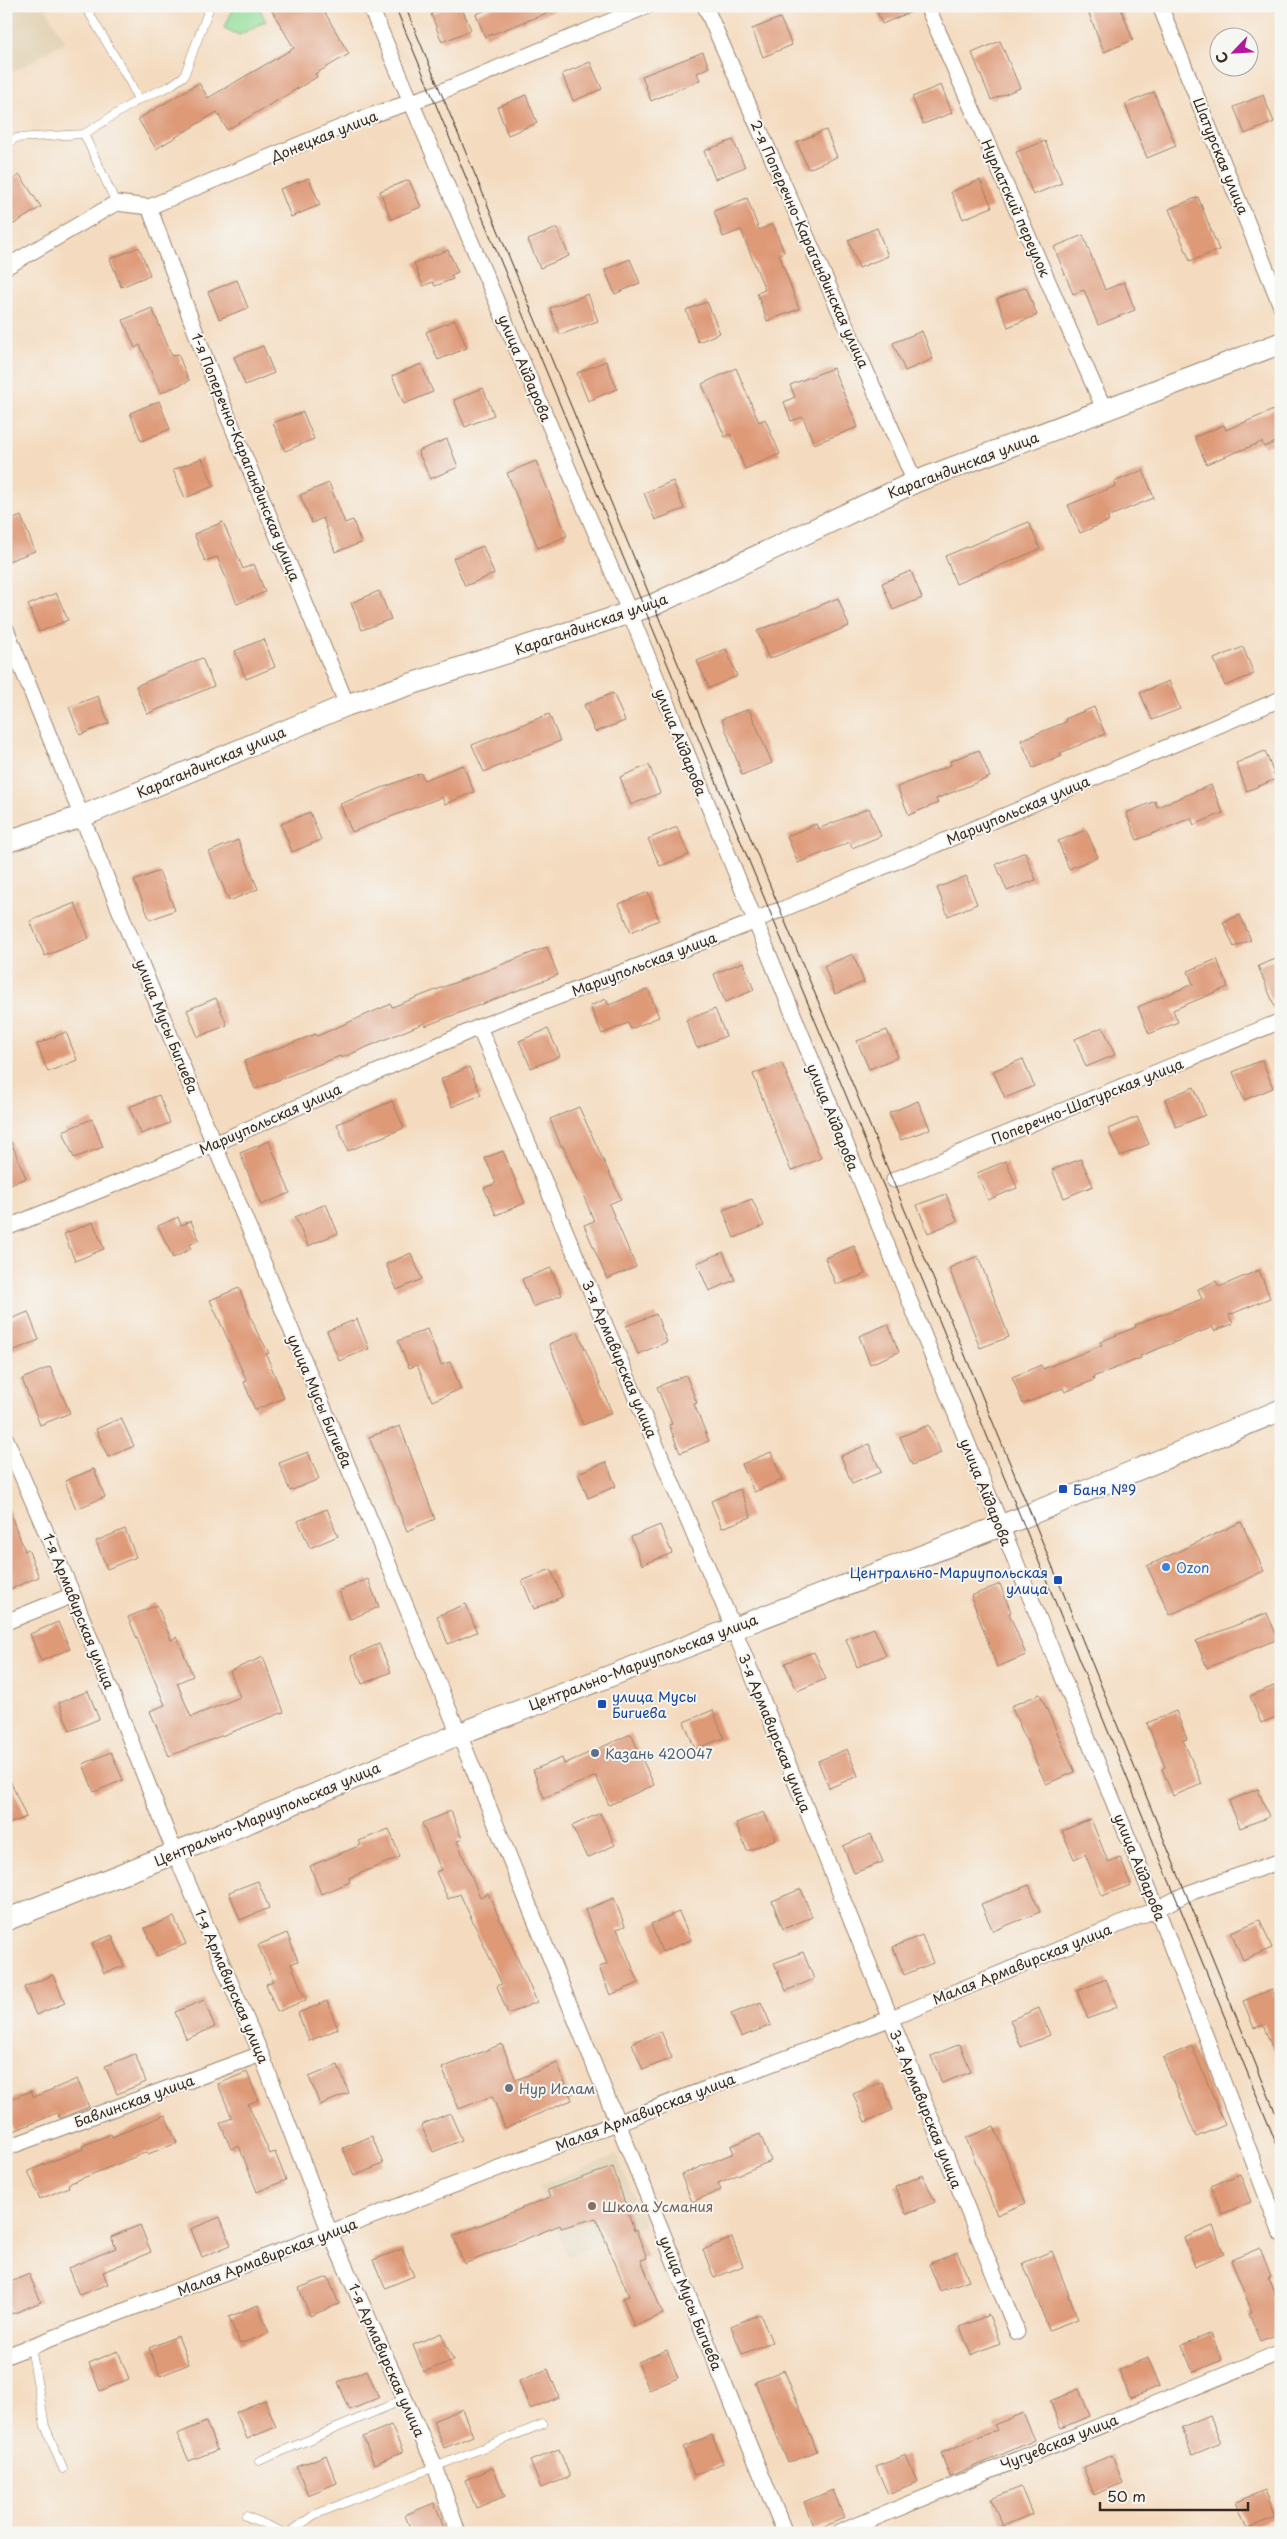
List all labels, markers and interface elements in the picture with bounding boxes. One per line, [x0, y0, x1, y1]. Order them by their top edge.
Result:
north arrow [1210, 28, 1260, 78]
text: С [1210, 48, 1234, 67]
street label: Шатурская улица [1188, 94, 1254, 218]
street label: Донецкая улица [267, 105, 381, 167]
street label: 2-я Поперечно-Карагандинская улица [746, 117, 874, 372]
street label: Нурлатский переулок [976, 136, 1056, 281]
street label: улица Айдарова [493, 311, 557, 425]
street label: 1-я Поперечно-Карагандинская улица [186, 330, 306, 584]
street label: Карагандинская улица [885, 426, 1042, 503]
street label: Карагандинская улица [512, 588, 670, 660]
street label: улица Айдарова [650, 685, 712, 799]
street label: Карагандинская улица [133, 721, 289, 803]
street label: Мариупольская улица [943, 770, 1093, 850]
street label: Мариупольская улица [568, 927, 720, 1001]
street label: улица Мусы Бигиева [130, 956, 204, 1097]
street label: Поперечно-Шатурская улица [988, 1053, 1186, 1149]
street label: улица Айдарова [802, 1060, 864, 1174]
street label: Мариупольская улица [195, 1078, 345, 1160]
street label: 3-я Армавирская улица [577, 1277, 663, 1441]
street label: улица Мусы Бигиева [282, 1331, 358, 1471]
street label: улица Айдарова [955, 1435, 1017, 1549]
place label: Баня №9 [1073, 1479, 1136, 1500]
marker: Баня №9 [1057, 1483, 1069, 1495]
street label: 1-я Армавирская улица [38, 1530, 120, 1692]
place label: Ozon [1176, 1557, 1209, 1578]
marker: Ozon [1160, 1561, 1172, 1573]
place label: Центрально-Мариупольская улица [850, 1562, 1048, 1599]
marker: Центрально-Мариупольская улица [1052, 1574, 1064, 1586]
street label: Центрально-Мариупольская улица [526, 1608, 761, 1715]
street label: 3-я Армавирская улица [734, 1651, 817, 1816]
place label: улица Мусы Бигиева [612, 1686, 697, 1723]
marker: улица Мусы Бигиева [596, 1698, 608, 1710]
place label: Казань 420047 [605, 1743, 713, 1764]
marker: Казань 420047 [589, 1747, 601, 1759]
street label: Центрально-Мариупольская улица [151, 1757, 383, 1871]
street label: улица Айдарова [1109, 1810, 1171, 1924]
street label: 1-я Армавирская улица [190, 1905, 274, 2067]
street label: Малая Армавирская улица [929, 1918, 1115, 2010]
street label: 3-я Армавирская улица [885, 2027, 968, 2192]
street label: Малая Армавирская улица [552, 2068, 738, 2156]
street label: Бавлинская улица [71, 2069, 197, 2132]
place label: Нур Ислам [519, 2078, 596, 2099]
marker: Нур Ислам [503, 2082, 515, 2094]
place label: Школа Усмания [602, 2196, 713, 2217]
marker: Школа Усмания [586, 2200, 598, 2212]
street label: Малая Армавирская улица [174, 2213, 360, 2301]
street label: улица Мусы Бигиева [654, 2233, 728, 2374]
street label: 1-я Армавирская улица [344, 2280, 431, 2440]
street label: Чугуевская улица [997, 2409, 1121, 2475]
scale bar [1100, 2479, 1247, 2511]
text: 50 m [1107, 2484, 1146, 2507]

